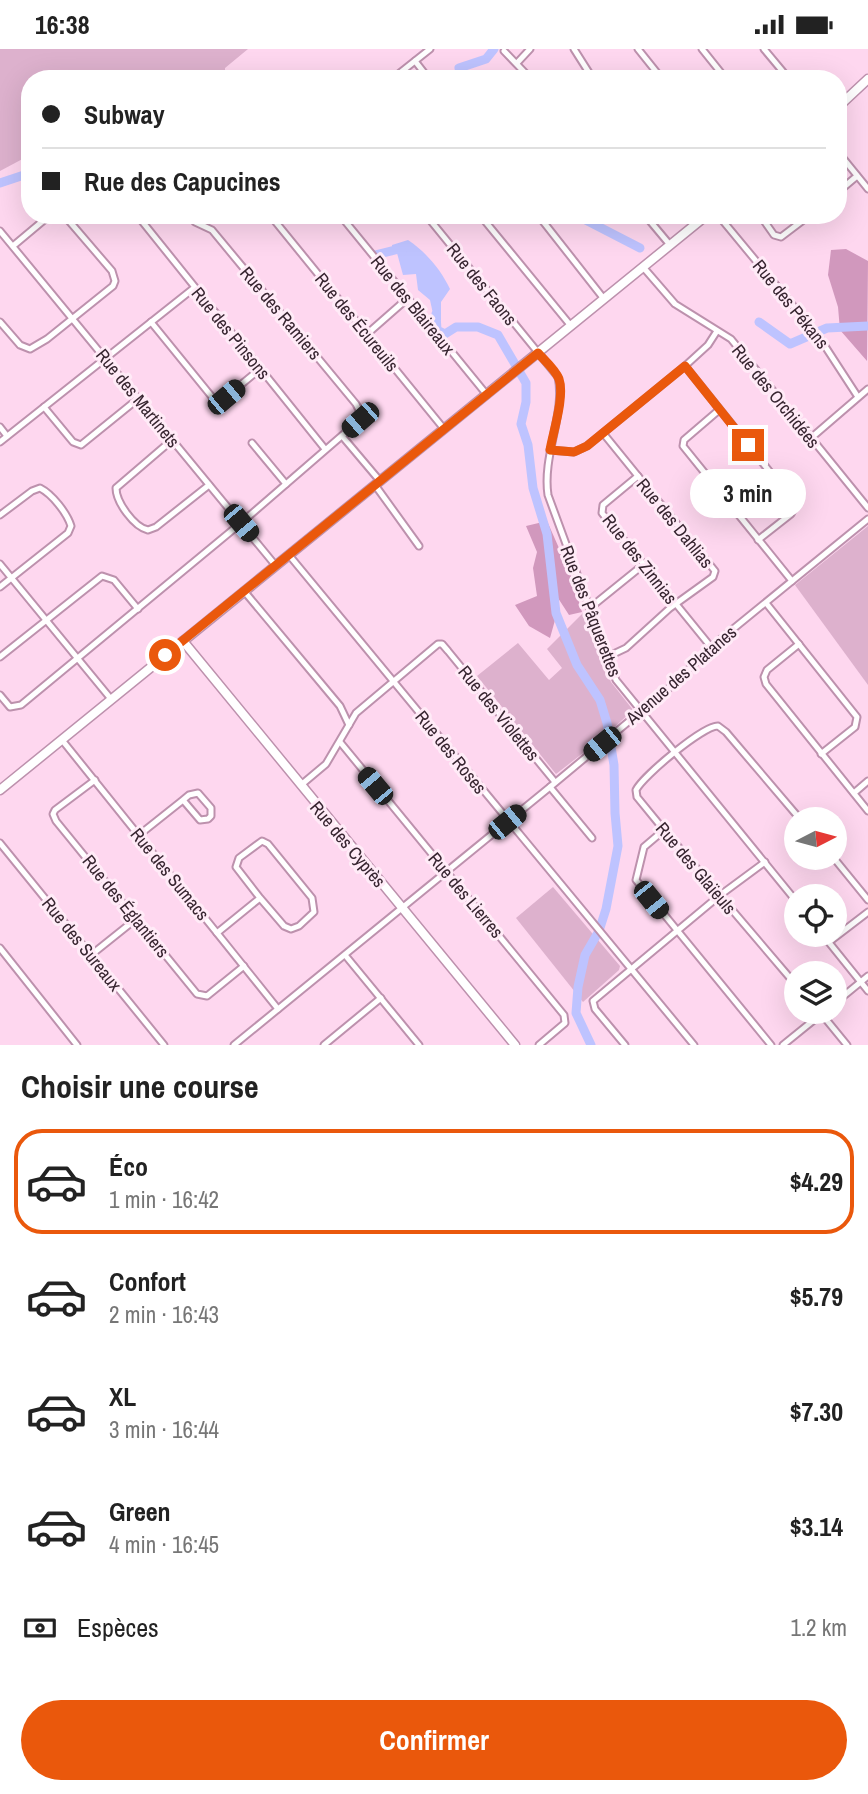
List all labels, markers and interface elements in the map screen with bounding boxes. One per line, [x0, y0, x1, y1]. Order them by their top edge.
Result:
text: 16:38 [35, 7, 90, 42]
text: Subway [84, 97, 165, 132]
text: Rue des Capucines [84, 164, 281, 199]
street label: Rue des Faons [441, 238, 523, 330]
street label: Rue des Blaireaux [365, 250, 461, 361]
street label: Rue des Pékans [747, 254, 835, 354]
street label: Rue des Ramiers [235, 261, 327, 365]
street label: Rue des Écureuils [309, 267, 405, 377]
street label: Rue des Pinsons [186, 281, 276, 385]
street label: Rue des Orchidées [726, 339, 826, 453]
street label: Rue des Martinets [90, 343, 186, 453]
car [204, 375, 249, 419]
car [338, 398, 383, 442]
route end [732, 429, 764, 461]
callout: 3 min [690, 469, 806, 519]
street label: Rue des Dahlias [631, 473, 719, 573]
text: 3 min [723, 478, 773, 509]
car [220, 500, 263, 546]
street label: Rue des Zinnias [597, 509, 683, 609]
street label: Rue des Pâquerettes [554, 542, 628, 680]
street label: Avenue des Platanes [619, 620, 742, 731]
route start [149, 639, 181, 671]
street label: Rue des Violettes [453, 660, 545, 766]
street label: Rue des Roses [410, 705, 492, 799]
car [580, 723, 625, 765]
car [354, 763, 397, 809]
street label: Rue des Cyprès [304, 795, 392, 893]
car [485, 801, 530, 843]
north arrow [784, 807, 847, 870]
map controls [784, 807, 847, 1024]
street label: Rue des Glaïeuls [650, 817, 742, 919]
street label: Rue des Sumacs [125, 822, 215, 926]
street label: Rue des Lierres [423, 847, 509, 943]
street label: Rue des Églantiers [77, 849, 175, 963]
car [630, 877, 673, 923]
button: locate [784, 884, 847, 947]
street label: Rue des Sureaux [36, 892, 128, 997]
button: layers [784, 961, 847, 1024]
text: Choisir une course [21, 1065, 259, 1108]
text: Éco [109, 1149, 148, 1184]
icon: car [25, 1150, 88, 1213]
text: $4.29 [790, 1164, 843, 1199]
text: 1 min · 16:42 [109, 1184, 219, 1215]
text: Confort [109, 1264, 186, 1299]
icon: car [25, 1265, 88, 1328]
text: $5.79 [790, 1279, 843, 1314]
text: 2 min · 16:43 [109, 1299, 219, 1330]
text: XL [109, 1379, 136, 1414]
icon: car [25, 1380, 88, 1443]
text: $7.30 [790, 1394, 843, 1429]
text: 3 min · 16:44 [109, 1414, 219, 1445]
text: Green [109, 1494, 171, 1529]
icon: car [25, 1495, 88, 1558]
text: $3.14 [790, 1509, 843, 1544]
text: 4 min · 16:45 [109, 1529, 219, 1560]
icon: cash [21, 1609, 59, 1647]
text: Espèces [77, 1610, 159, 1645]
text: 1.2 km [790, 1612, 847, 1643]
button: Confirmer [21, 1700, 847, 1780]

